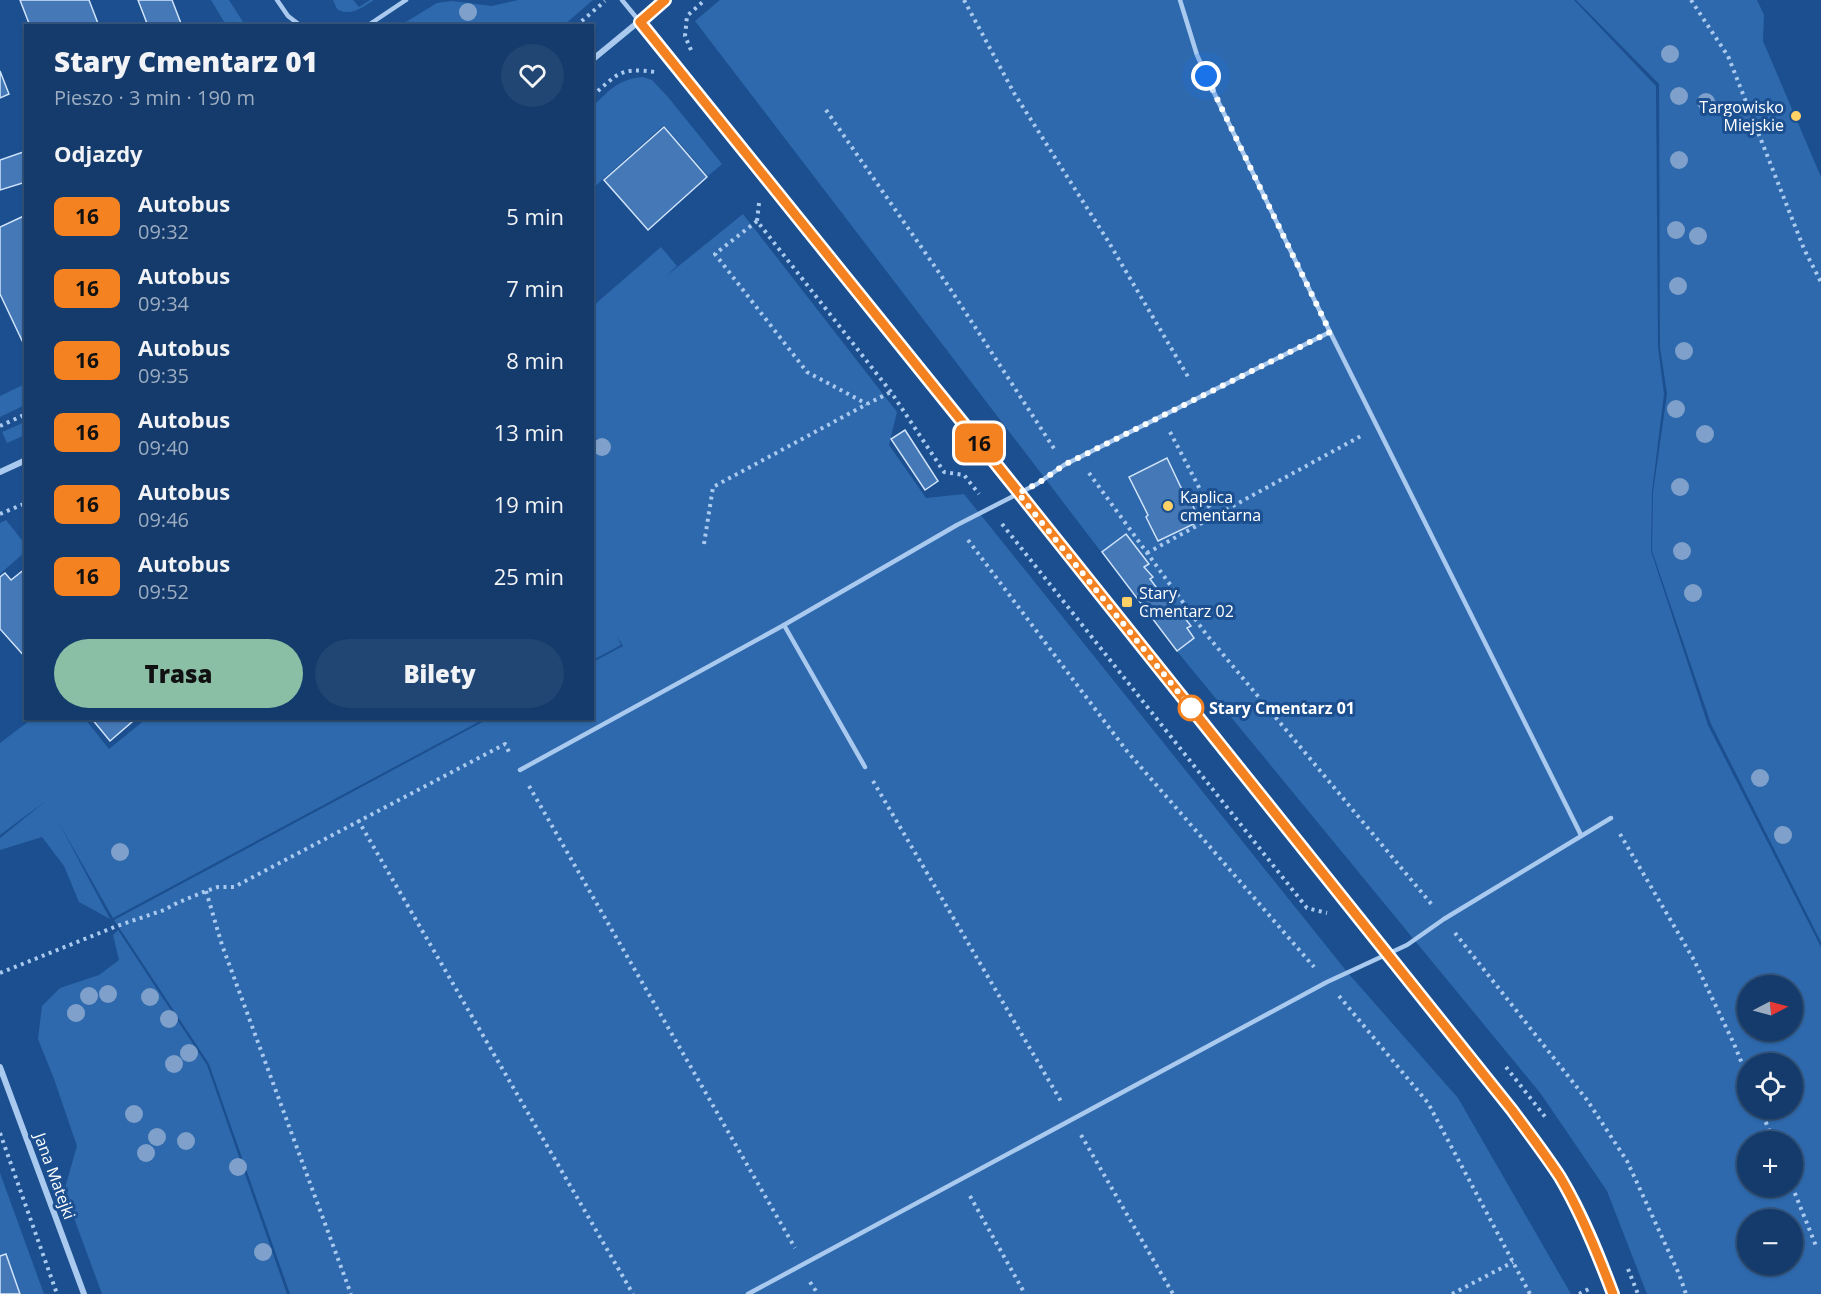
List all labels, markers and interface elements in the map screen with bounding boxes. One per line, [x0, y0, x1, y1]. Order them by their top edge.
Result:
text: Stary Cmentarz 01 [54, 42, 318, 80]
button: heart [501, 44, 564, 107]
your location [1191, 61, 1221, 91]
text: Pieszo · 3 min · 190 m [54, 84, 255, 111]
place label: Targowisko Miejskie [1699, 96, 1784, 136]
marker: Targowisko Miejskie [1789, 109, 1803, 123]
text: Odjazdy [54, 138, 143, 168]
text: Autobus [138, 188, 230, 218]
text: 5 min [506, 201, 564, 231]
text: 16 [75, 202, 99, 230]
text: 09:32 [138, 218, 189, 245]
text: Autobus [138, 260, 230, 290]
text: 7 min [506, 273, 564, 303]
text: 16 [75, 274, 99, 302]
text: 09:34 [138, 290, 189, 317]
text: Autobus [138, 332, 230, 362]
text: 8 min [506, 345, 564, 375]
text: 16 [75, 346, 99, 374]
text: 09:35 [138, 362, 189, 389]
text: Autobus [138, 404, 230, 434]
text: 13 min [494, 417, 564, 447]
text: 16 [75, 418, 99, 446]
line badge: 16 [952, 424, 1006, 462]
text: 16 [967, 429, 991, 457]
text: 09:40 [138, 434, 189, 461]
text: Autobus [138, 476, 230, 506]
place label: Kaplica cmentarna [1180, 486, 1261, 526]
text: 19 min [494, 489, 564, 519]
text: 16 [75, 490, 99, 518]
marker: Kaplica cmentarna [1161, 499, 1175, 513]
text: 09:46 [138, 506, 189, 533]
text: Autobus [138, 548, 230, 578]
text: 25 min [494, 561, 564, 591]
text: 16 [75, 562, 99, 590]
text: 09:52 [138, 578, 189, 605]
place label: Stary Cmentarz 02 [1139, 582, 1234, 622]
marker: Stary Cmentarz 02 [1120, 595, 1134, 609]
button: Trasa [54, 639, 303, 708]
button: Bilety [315, 639, 564, 708]
marker: Stary Cmentarz 01 [1178, 695, 1204, 721]
place label: Stary Cmentarz 01 [1209, 697, 1355, 719]
north arrow [1737, 975, 1803, 1041]
map controls [1737, 975, 1803, 1275]
button: locate [1737, 1053, 1803, 1119]
street label: Jana Matejki [29, 1128, 81, 1222]
button: + [1737, 1131, 1803, 1197]
button: − [1737, 1209, 1803, 1275]

